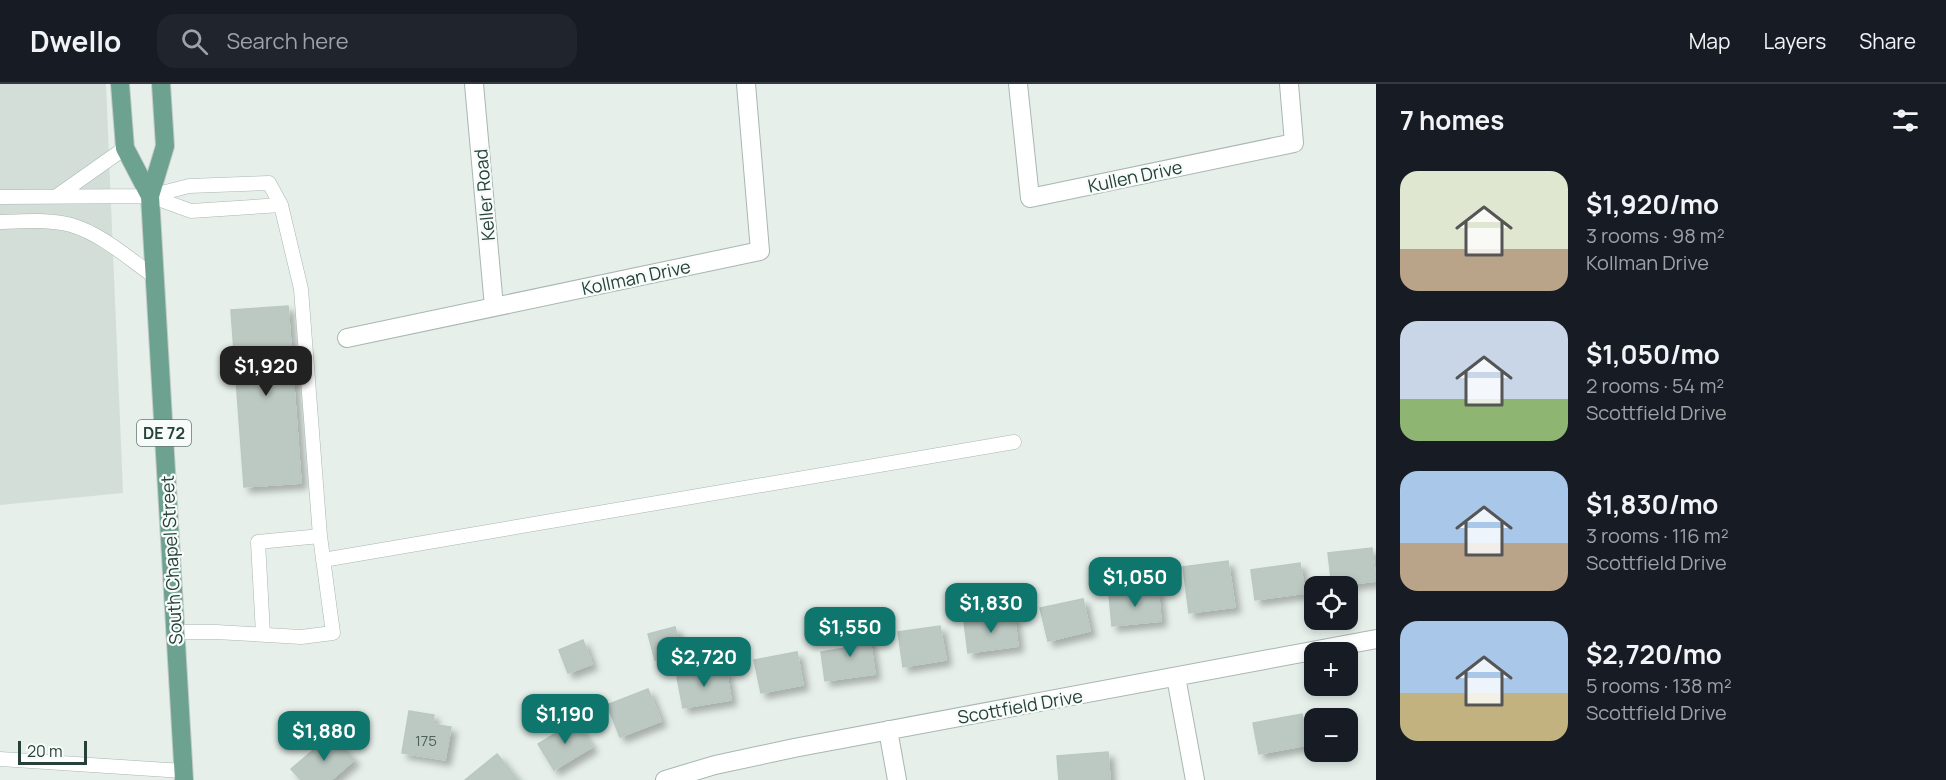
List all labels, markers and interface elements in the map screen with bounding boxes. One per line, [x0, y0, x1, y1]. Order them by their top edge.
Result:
search box [157, 14, 577, 68]
text: Dwello [30, 22, 121, 60]
icon: search [178, 25, 211, 58]
text: Search here [226, 26, 349, 56]
text: Map [1689, 27, 1730, 55]
text: Layers [1763, 27, 1826, 55]
text: Share [1859, 27, 1916, 55]
text: 7 homes [1400, 102, 1504, 138]
icon: filters [1889, 104, 1922, 137]
street label: Keller Road [468, 148, 500, 242]
street label: Kullen Drive [1086, 154, 1184, 198]
text: $1,920/mo [1586, 186, 1719, 222]
icon: home [1448, 195, 1520, 267]
text: 3 rooms · 98 m² [1586, 222, 1725, 249]
text: Kollman Drive [1586, 249, 1709, 276]
street label: Kollman Drive [579, 254, 693, 300]
text: $1,050/mo [1586, 336, 1720, 372]
icon: home [1448, 345, 1520, 417]
pin: $1,920 [217, 346, 315, 397]
text: $1,920 [234, 352, 298, 379]
text: 2 rooms · 54 m² [1586, 372, 1724, 399]
text: Scottfield Drive [1586, 399, 1727, 426]
road number: DE 72 [137, 420, 191, 446]
street label: South Chapel Street [155, 475, 187, 645]
text: $1,830/mo [1586, 486, 1718, 522]
icon: home [1448, 495, 1520, 567]
text: 3 rooms · 116 m² [1586, 522, 1729, 549]
text: Scottfield Drive [1586, 549, 1727, 576]
pin: $1,050 [1086, 557, 1184, 608]
text: $1,050 [1103, 563, 1167, 590]
map controls [1304, 576, 1358, 762]
button: locate [1304, 576, 1358, 630]
pin: $1,830 [942, 583, 1040, 634]
text: $1,830 [959, 589, 1023, 616]
pin: $1,550 [801, 607, 899, 658]
text: $1,550 [818, 613, 882, 640]
text: $2,720/mo [1586, 636, 1722, 672]
pin: $2,720 [655, 637, 753, 688]
button: + [1304, 642, 1358, 696]
text: $2,720 [671, 643, 737, 670]
icon: home [1448, 645, 1520, 717]
text: 5 rooms · 138 m² [1586, 672, 1732, 699]
street label: Scottfield Drive [956, 683, 1084, 729]
pin: $1,190 [516, 694, 614, 745]
text: Scottfield Drive [1586, 699, 1727, 726]
text: $1,190 [536, 700, 594, 727]
button: − [1304, 708, 1358, 762]
pin: $1,880 [275, 711, 373, 762]
text: $1,880 [292, 717, 356, 744]
house number: 175 [415, 730, 437, 751]
scale bar [18, 738, 87, 766]
text: 20 m [27, 740, 63, 762]

